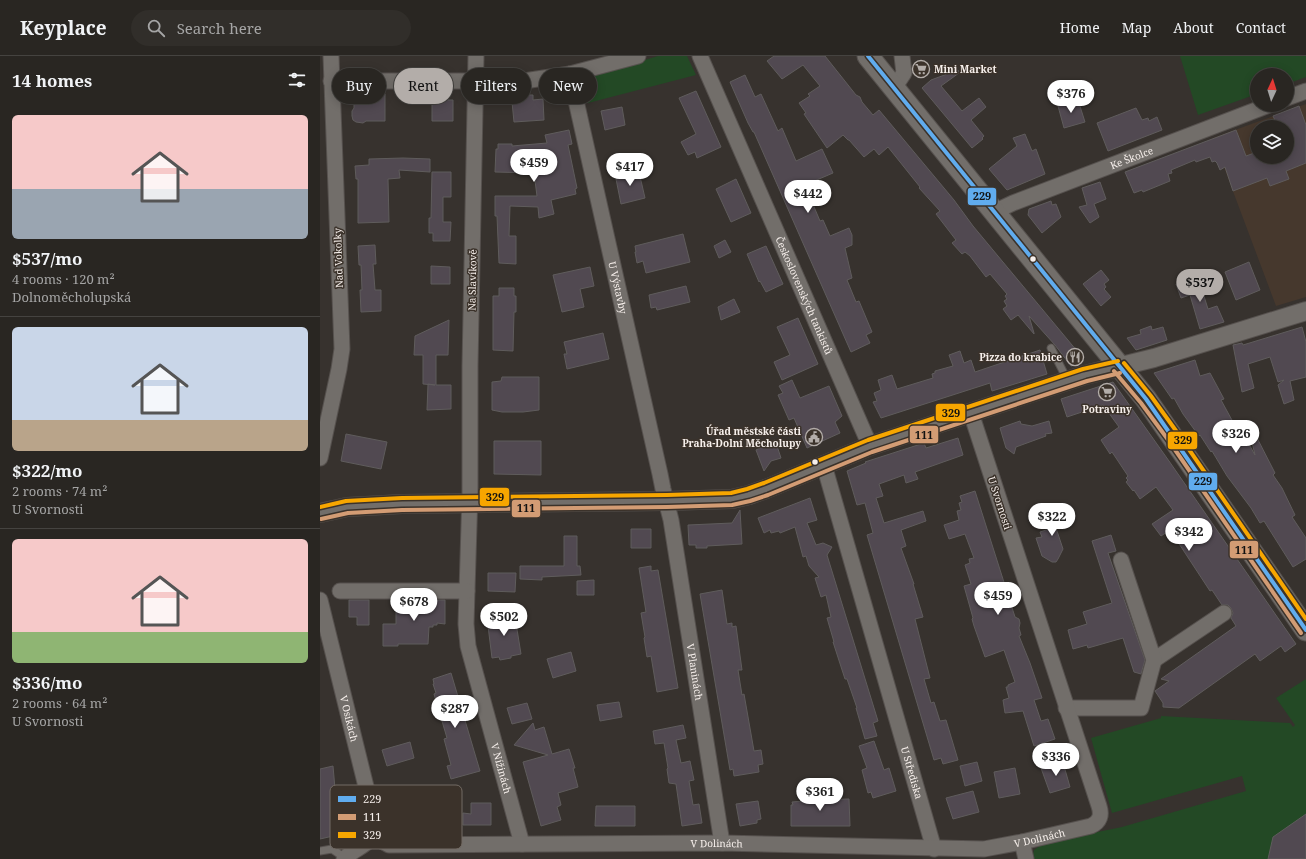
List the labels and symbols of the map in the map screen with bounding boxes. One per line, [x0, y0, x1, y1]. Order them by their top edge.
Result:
supermarket icon: Mini Market [911, 59, 931, 79]
place label: Mini Market [934, 62, 997, 76]
north arrow [1250, 68, 1294, 112]
pin: $376 [1047, 80, 1095, 114]
street label: Ke Školce [1108, 143, 1155, 172]
pin: $459 [510, 149, 558, 183]
pin: $417 [606, 153, 654, 187]
pin: $442 [784, 180, 832, 214]
line badge: 229 [967, 187, 997, 206]
text: 229 [973, 188, 991, 203]
street label: Nad Vokolky [330, 227, 346, 288]
street label: Československých tankistů [772, 234, 836, 357]
street label: Na Slavíkově [464, 249, 480, 311]
unlabelled marker [1028, 254, 1038, 264]
street label: U Výstavby [605, 260, 631, 316]
pin: $537 [1176, 269, 1224, 303]
restaurant icon: Pizza do krabice [1065, 347, 1085, 367]
place label: Pizza do krabice [979, 350, 1062, 364]
supermarket icon: Potraviny [1097, 382, 1117, 402]
place label: Potraviny [1082, 402, 1132, 416]
line badge: 329 [935, 403, 966, 422]
text: 329 [942, 405, 960, 420]
pin: $326 [1212, 420, 1260, 454]
place label: Úřad městské části Praha-Dolní Měcholupy [682, 424, 801, 450]
line badge: 111 [909, 425, 939, 444]
public building icon: Úřad městské části Praha-Dolní Měcholupy [804, 427, 824, 447]
text: 111 [915, 427, 933, 442]
line badge: 329 [1167, 431, 1198, 450]
text: 329 [1174, 432, 1192, 447]
unlabelled marker [810, 457, 820, 467]
line badge: 229 [1188, 472, 1218, 491]
text: 229 [1194, 473, 1212, 488]
street label: U Svornosti [985, 475, 1015, 532]
line badge: 329 [479, 487, 510, 507]
text: 329 [486, 489, 504, 504]
line badge: 111 [511, 499, 541, 518]
text: 111 [517, 500, 535, 515]
pin: $322 [1028, 503, 1076, 537]
pin: $342 [1165, 518, 1213, 552]
line badge: 111 [1229, 540, 1259, 559]
text: 111 [1235, 542, 1253, 557]
pin: $459 [974, 582, 1022, 616]
pin: $678 [390, 588, 438, 622]
pin: $502 [480, 603, 528, 637]
street label: V Planinách [684, 642, 706, 702]
street label: V Osikách [337, 694, 362, 744]
pin: $287 [431, 695, 479, 729]
street label: V Nížinách [488, 741, 515, 796]
pin: $336 [1032, 743, 1080, 777]
street label: U Střediska [898, 745, 926, 801]
pin: $361 [796, 778, 844, 812]
legend [330, 785, 462, 849]
text: 229 [363, 791, 381, 806]
text: 111 [363, 809, 381, 824]
street label: V Dolinách [1013, 825, 1067, 850]
text: 329 [363, 827, 381, 842]
street label: V Dolinách [691, 836, 743, 850]

